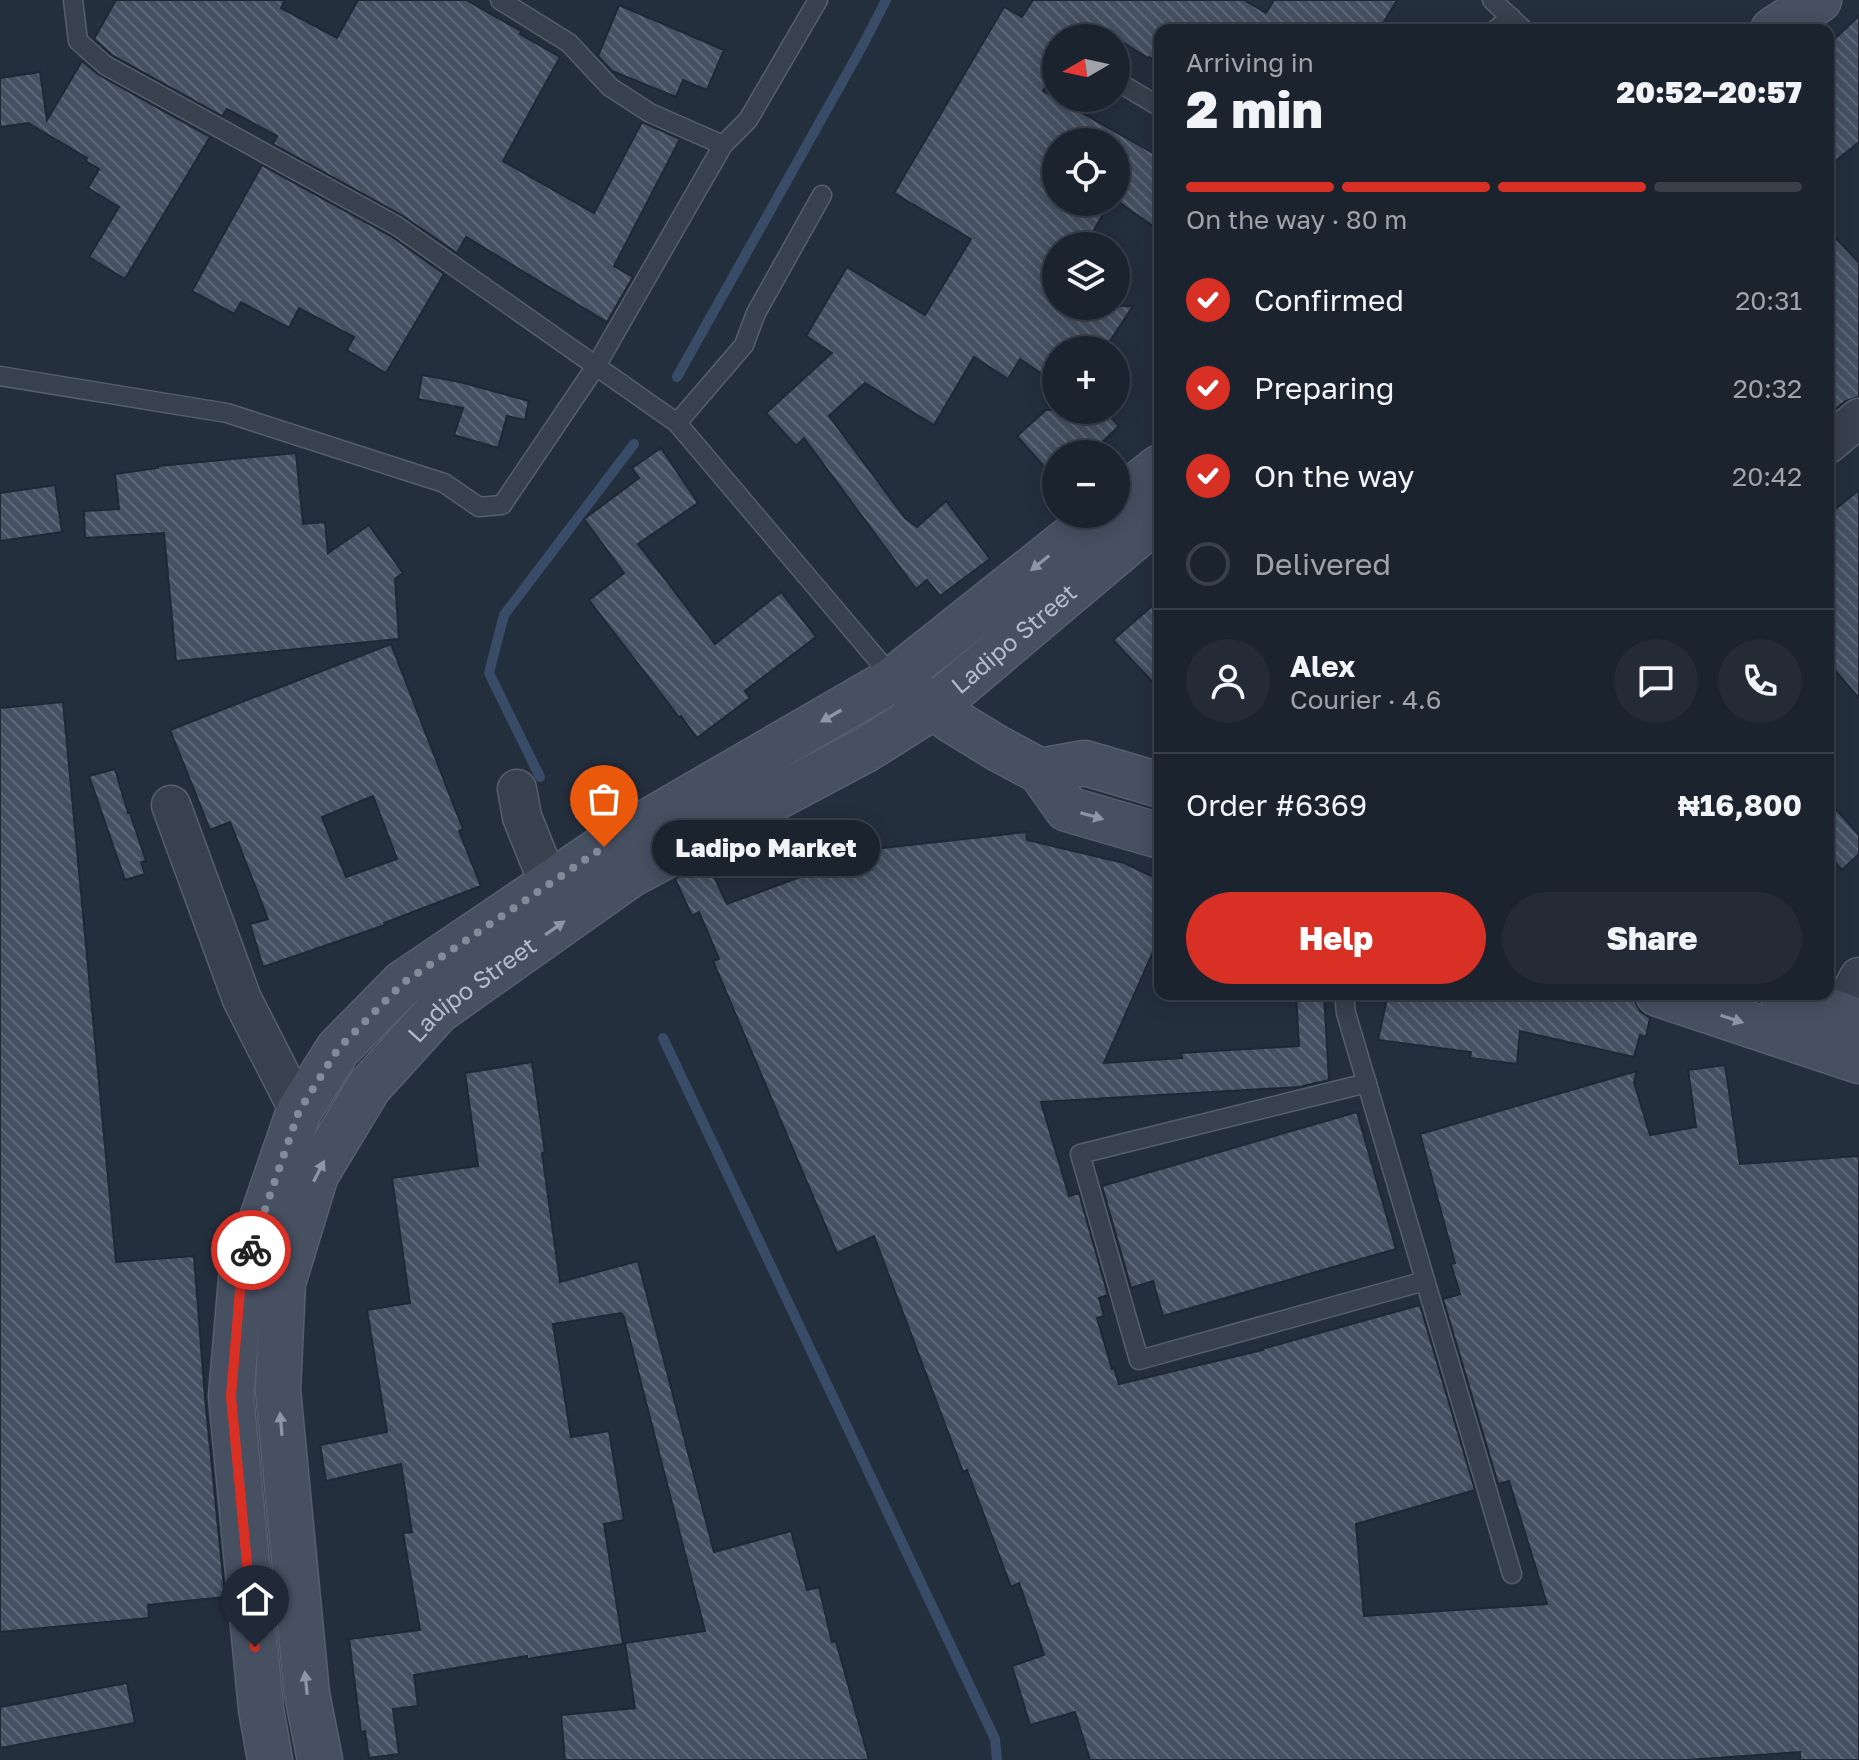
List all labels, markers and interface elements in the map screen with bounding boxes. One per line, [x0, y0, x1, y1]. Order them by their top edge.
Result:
north arrow [1042, 24, 1130, 112]
map controls [1042, 24, 1130, 528]
text: Arriving in [1186, 47, 1314, 78]
text: 20:52–20:57 [1617, 74, 1802, 110]
text: 2 min [1186, 77, 1323, 139]
button: locate [1042, 128, 1130, 216]
text: On the way · 80 m [1186, 204, 1407, 235]
button: layers [1042, 232, 1130, 320]
icon: check [1186, 278, 1230, 322]
text: Confirmed [1254, 282, 1404, 318]
text: 20:31 [1735, 285, 1802, 316]
button: + [1042, 336, 1130, 424]
icon: check [1186, 366, 1230, 410]
text: Preparing [1254, 370, 1395, 406]
text: 20:32 [1733, 373, 1802, 404]
button: − [1042, 440, 1130, 528]
icon: check [1186, 454, 1230, 498]
text: On the way [1254, 458, 1414, 494]
text: 20:42 [1732, 461, 1802, 492]
text: Delivered [1254, 546, 1391, 582]
one-way arrow [1030, 554, 1050, 570]
street label: Ladipo Street [945, 577, 1082, 699]
button: person [1186, 639, 1270, 723]
button: chat [1614, 639, 1698, 723]
button: phone [1718, 639, 1802, 723]
text: Alex [1290, 648, 1355, 684]
text: Courier · 4.6 [1290, 684, 1442, 715]
one-way arrow [820, 709, 842, 723]
pin [570, 765, 638, 847]
icon: bag [582, 777, 626, 821]
text: Order #6369 [1186, 787, 1367, 823]
text: ₦16,800 [1678, 787, 1802, 823]
one-way arrow [1080, 810, 1104, 823]
callout: Ladipo Market [652, 819, 880, 875]
text: Ladipo Market [675, 832, 857, 863]
button: Help [1186, 892, 1486, 984]
button: Share [1502, 892, 1802, 984]
one-way arrow [545, 920, 566, 936]
street label: Ladipo Street [401, 930, 541, 1048]
one-way arrow [1720, 1013, 1744, 1025]
one-way arrow [313, 1159, 326, 1182]
courier [211, 1210, 291, 1290]
icon: bike [229, 1228, 273, 1272]
one-way arrow [275, 1411, 288, 1436]
pin [221, 1565, 289, 1647]
icon: home [233, 1577, 277, 1621]
one-way arrow [299, 1670, 312, 1695]

